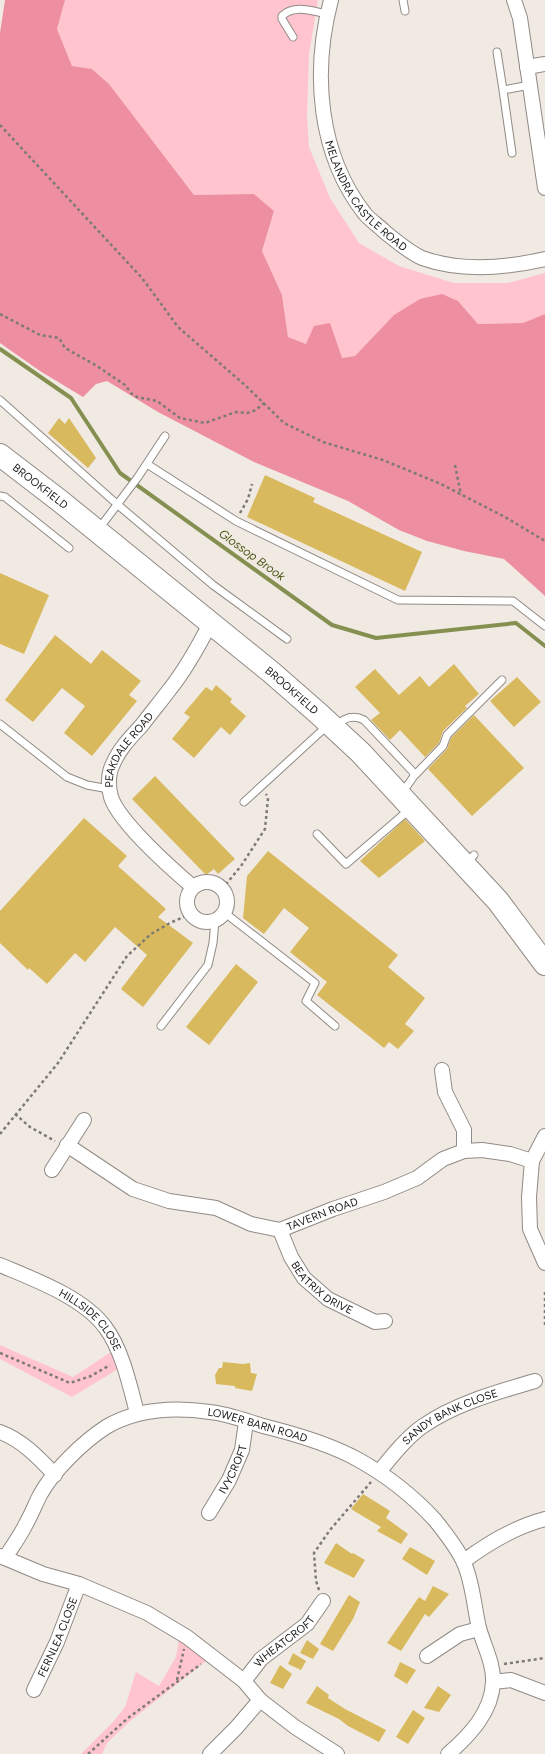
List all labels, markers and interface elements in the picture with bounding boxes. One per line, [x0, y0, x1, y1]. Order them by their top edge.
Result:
street label: MELANDRA CASTLE ROAD [322, 139, 410, 254]
street label: BROOKFIELD [10, 461, 71, 512]
water label: Glossop Brook [216, 526, 289, 584]
street label: BROOKFIELD [262, 664, 321, 718]
street label: PEAKDALE ROAD [103, 710, 157, 788]
street label: TAVERN ROAD [285, 1195, 360, 1234]
street label: BEATRIX DRIVE [288, 1259, 355, 1317]
street label: HILLSIDE CLOSE [57, 1287, 124, 1353]
street label: SANDY BANK CLOSE [400, 1387, 499, 1448]
street label: LOWER BARN ROAD [207, 1406, 310, 1445]
street label: IVYCROFT [216, 1444, 250, 1496]
street label: FERNLEA CLOSE [35, 1595, 80, 1679]
street label: WHEATCROFT [251, 1614, 318, 1670]

